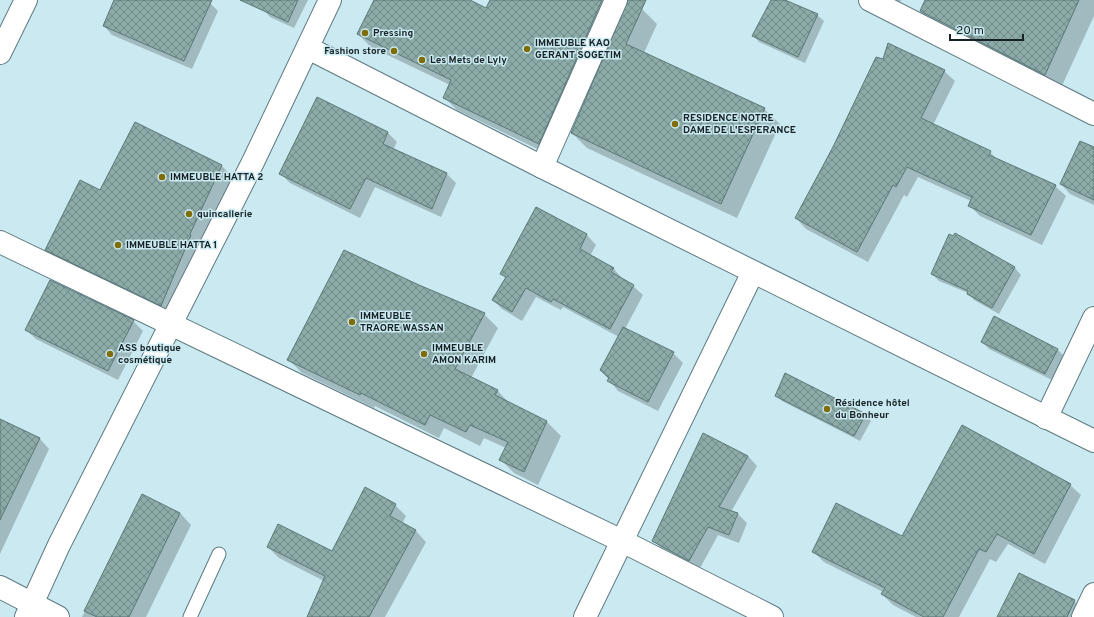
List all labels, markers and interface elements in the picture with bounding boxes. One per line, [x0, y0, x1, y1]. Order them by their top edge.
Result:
scale bar [950, 16, 1023, 42]
text: 20 m [956, 23, 984, 39]
place label: Pressing [373, 27, 413, 40]
marker: Pressing [360, 28, 370, 38]
place label: IMMEUBLE KAO GERANT SOGETIM [535, 37, 621, 62]
marker: IMMEUBLE KAO GERANT SOGETIM [522, 44, 532, 54]
place label: Fashion store [324, 45, 386, 58]
marker: Fashion store [389, 46, 399, 56]
place label: Les Mets de Lyly [430, 54, 507, 67]
marker: Les Mets de Lyly [417, 55, 427, 65]
place label: RESIDENCE NOTRE DAME DE L'ESPERANCE [683, 112, 796, 137]
marker: RESIDENCE NOTRE DAME DE L'ESPERANCE [670, 119, 680, 129]
place label: IMMEUBLE HATTA 2 [170, 171, 263, 184]
marker: IMMEUBLE HATTA 2 [157, 172, 167, 182]
place label: quincallerie [197, 208, 253, 221]
marker: quincallerie [184, 209, 194, 219]
place label: IMMEUBLE HATTA 1 [126, 239, 217, 252]
marker: IMMEUBLE HATTA 1 [113, 240, 123, 250]
place label: IMMEUBLE TRAORE WASSAN [360, 310, 444, 335]
marker: IMMEUBLE TRAORE WASSAN [347, 317, 357, 327]
place label: ASS boutique cosmétique [118, 342, 181, 367]
place label: IMMEUBLE AMON KARIM [432, 342, 496, 367]
marker: ASS boutique cosmétique [105, 349, 115, 359]
marker: IMMEUBLE AMON KARIM [419, 349, 429, 359]
place label: Résidence hôtel du Bonheur [835, 397, 910, 422]
marker: Résidence hôtel du Bonheur [822, 404, 832, 414]

